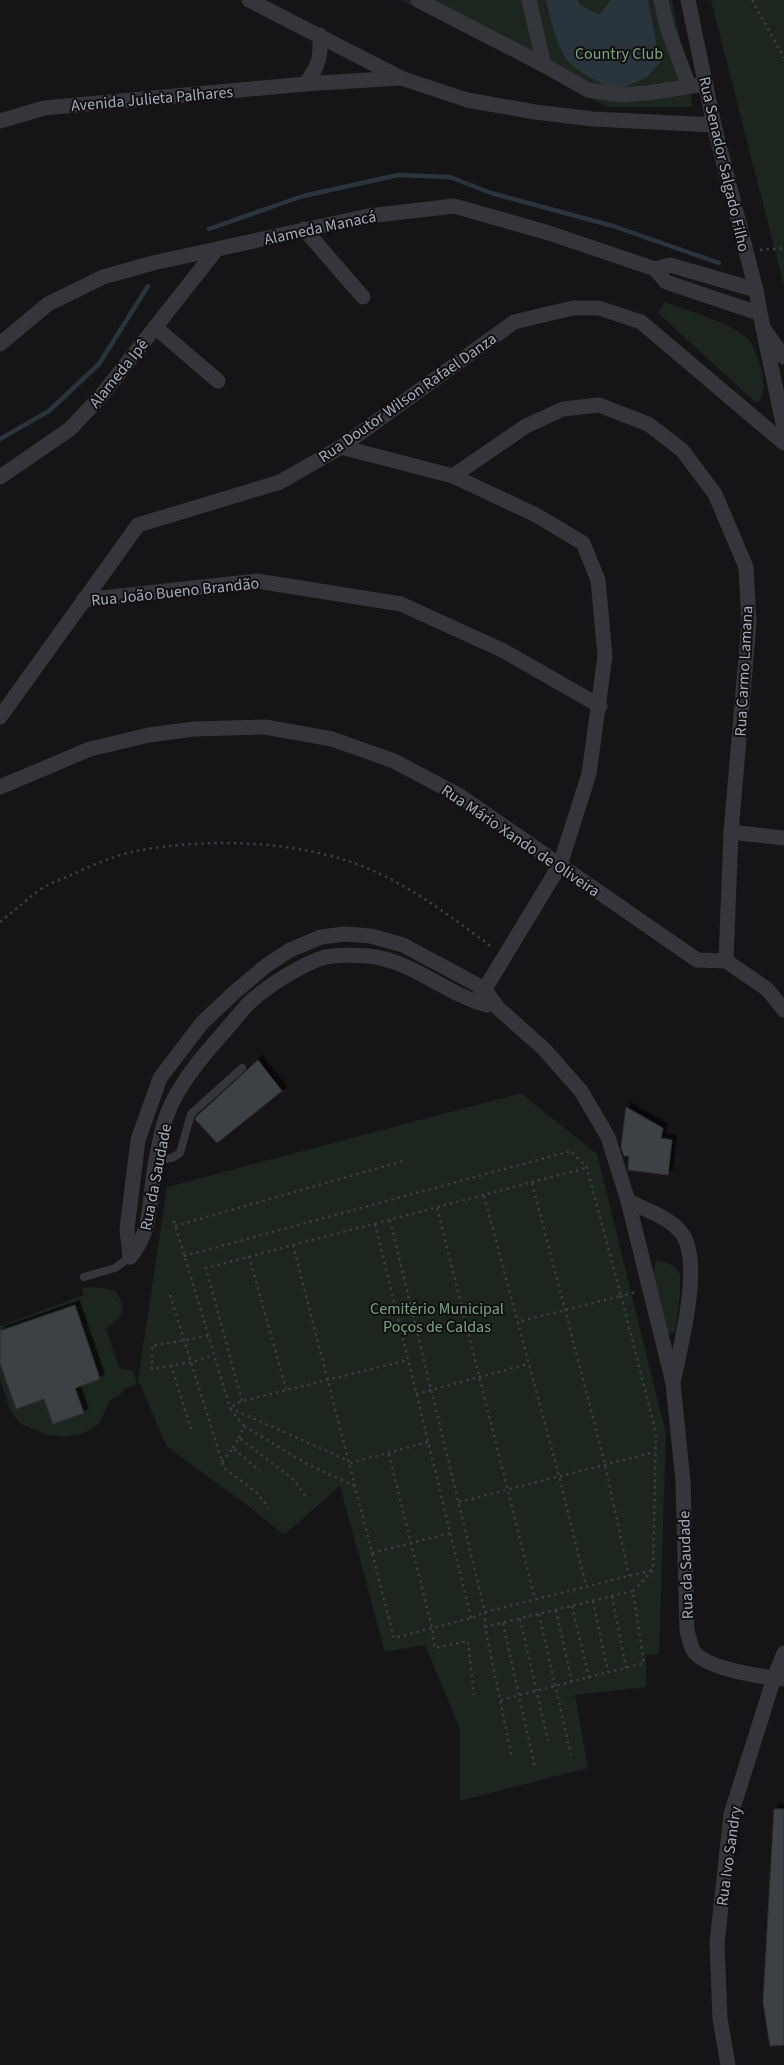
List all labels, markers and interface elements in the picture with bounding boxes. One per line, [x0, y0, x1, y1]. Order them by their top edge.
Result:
park label: Country Club [575, 43, 663, 65]
street label: Rua Senador Salgado Filho [693, 74, 755, 254]
street label: Avenida Julieta Palhares [70, 81, 234, 117]
street label: Alameda Manacá [262, 205, 378, 251]
street label: Rua Doutor Wilson Rafael Danza [314, 328, 501, 468]
street label: Alameda Ipê [84, 334, 154, 413]
street label: Rua João Bueno Brandão [90, 572, 260, 612]
street label: Rua Carmo Lamana [730, 605, 758, 737]
street label: Rua Mário Xando de Oliveira [437, 779, 604, 902]
street label: Rua da Saudade [135, 1122, 177, 1232]
park label: Cemitério Municipal Poços de Caldas [370, 1298, 504, 1338]
street label: Rua da Saudade [673, 1510, 699, 1619]
street label: Rua Ivo Sandry [711, 1804, 747, 1907]

